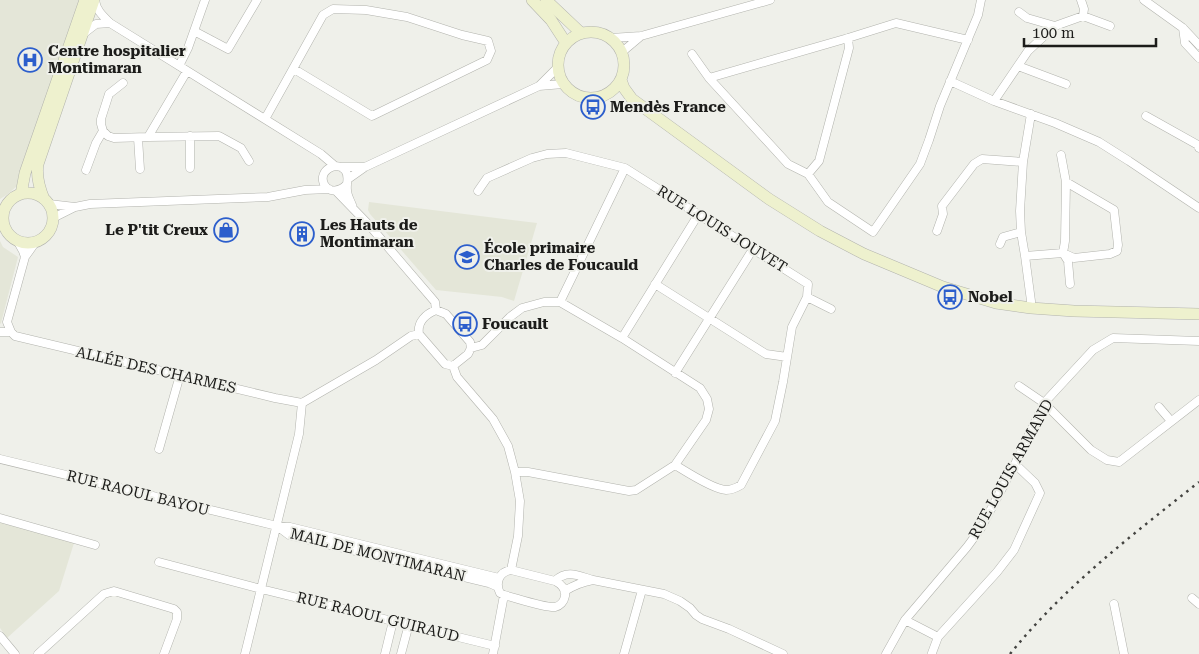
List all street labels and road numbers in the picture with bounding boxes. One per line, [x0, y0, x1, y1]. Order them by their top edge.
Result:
street label: RUE LOUIS JOUVET [654, 182, 790, 276]
street label: ALLÉE DES CHARMES [74, 343, 238, 397]
street label: RUE LOUIS ARMAND [965, 396, 1057, 542]
street label: RUE RAOUL BAYOU [65, 467, 211, 519]
street label: MAIL DE MONTIMARAN [288, 524, 468, 586]
street label: RUE RAOUL GUIRAUD [295, 588, 461, 646]

